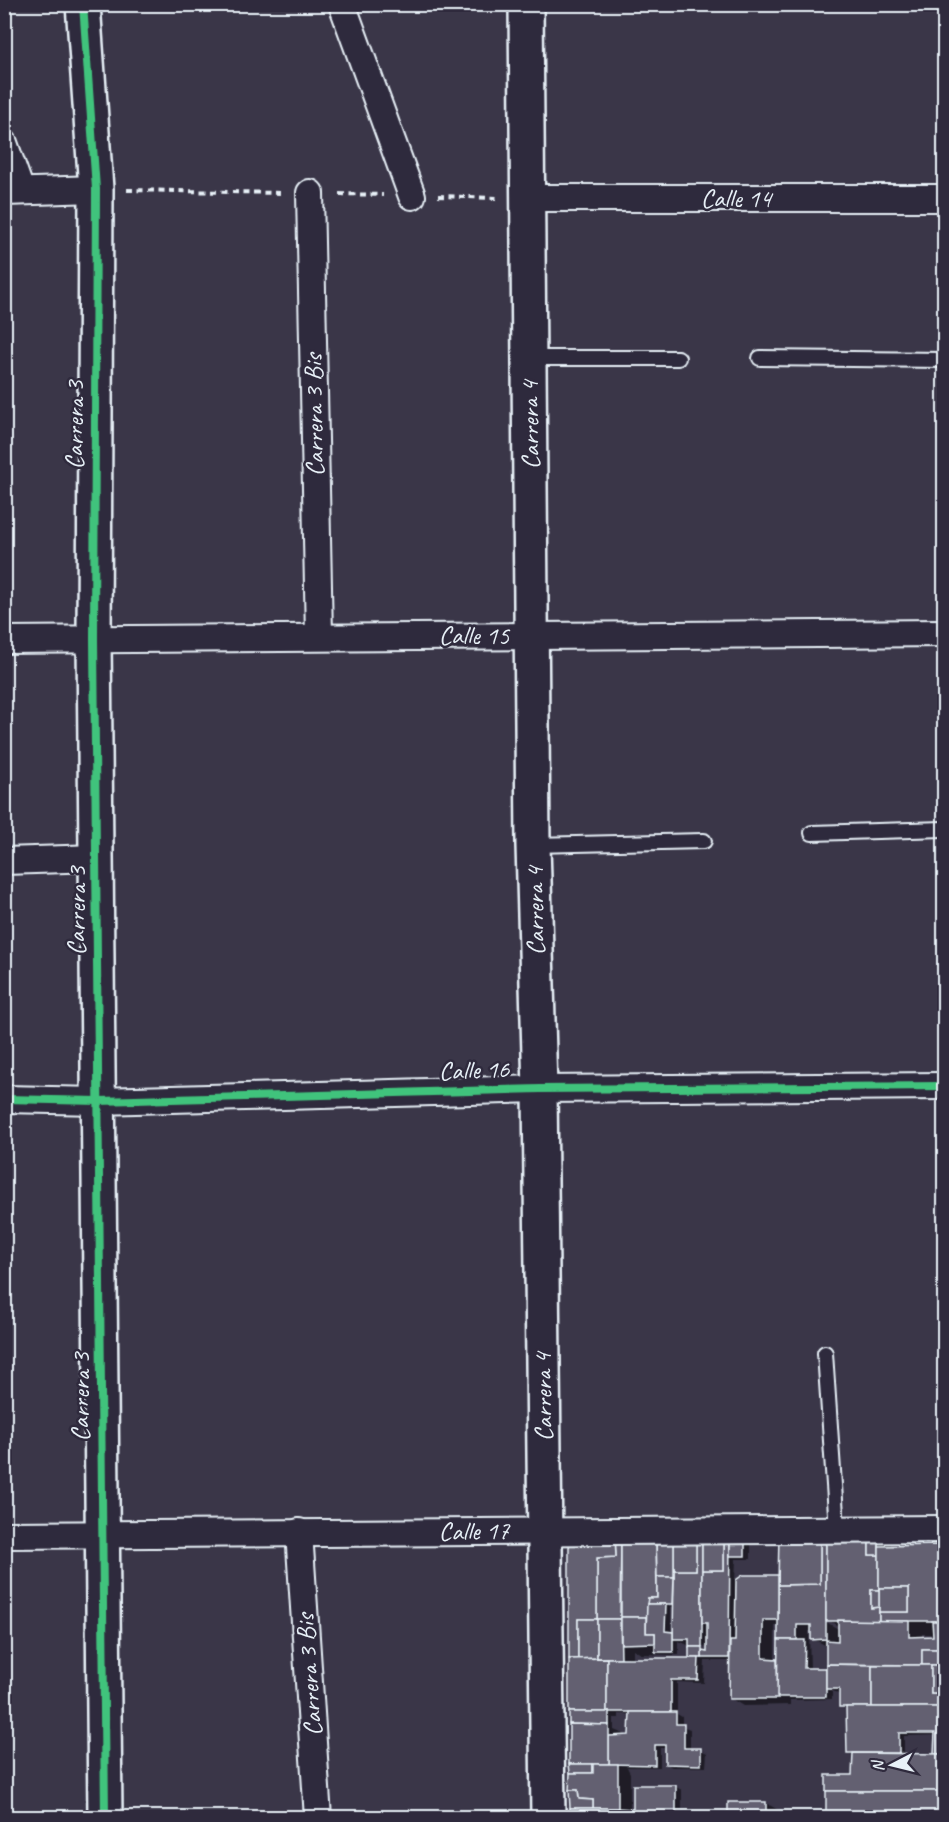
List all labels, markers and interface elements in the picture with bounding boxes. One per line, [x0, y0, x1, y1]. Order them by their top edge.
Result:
street label: Calle 14 [701, 182, 774, 215]
street label: Carrera 3 Bis [296, 351, 332, 477]
street label: Carrera 3 [58, 378, 91, 469]
street label: Carrera 4 [513, 378, 547, 470]
street label: Calle 15 [439, 619, 511, 652]
street label: Carrera 3 [60, 864, 93, 955]
street label: Carrera 4 [518, 864, 552, 956]
street label: Calle 16 [438, 1052, 511, 1088]
street label: Carrera 3 [64, 1350, 97, 1441]
street label: Carrera 4 [526, 1350, 560, 1442]
street label: Calle 17 [438, 1514, 511, 1548]
street label: Carrera 3 Bis [288, 1611, 330, 1737]
north arrow [862, 1735, 922, 1795]
text: N [867, 1758, 889, 1773]

